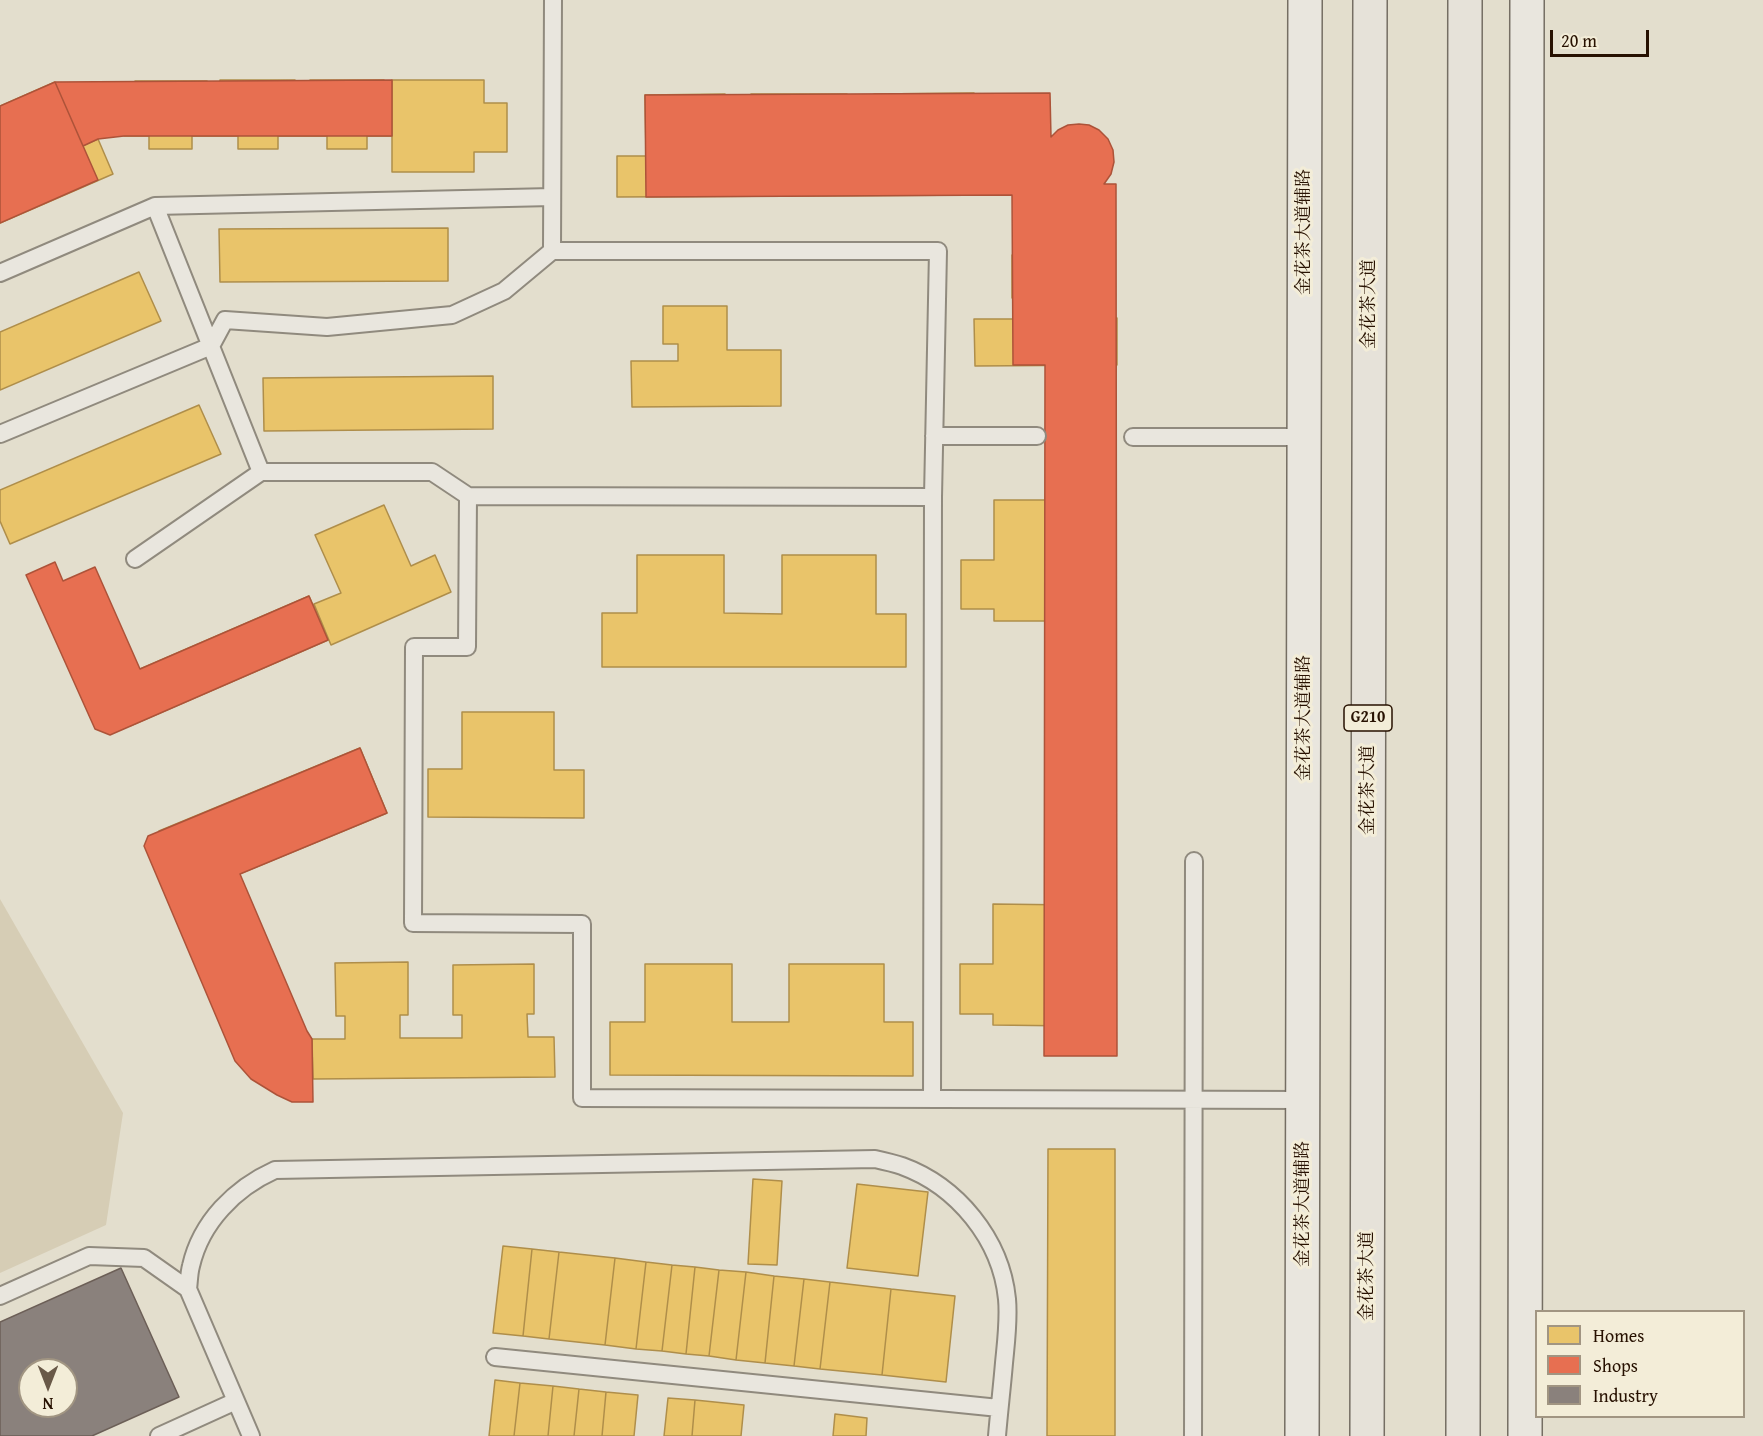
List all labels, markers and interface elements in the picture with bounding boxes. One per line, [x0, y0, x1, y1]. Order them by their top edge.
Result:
scale bar [1553, 18, 1652, 56]
text: 20 m [1561, 27, 1597, 54]
street label: 金花茶大道辅路 [1293, 169, 1315, 295]
street label: 金花茶大道 [1358, 259, 1380, 349]
street label: 金花茶大道辅路 [1293, 655, 1315, 781]
road number: G210 [1344, 705, 1392, 731]
street label: 金花茶大道 [1357, 745, 1379, 835]
street label: 金花茶大道辅路 [1292, 1141, 1314, 1267]
street label: 金花茶大道 [1356, 1231, 1378, 1321]
legend [1535, 1310, 1745, 1418]
text: Homes [1593, 1322, 1644, 1349]
text: Shops [1593, 1352, 1638, 1379]
north arrow [18, 1358, 78, 1418]
text: Industry [1593, 1382, 1658, 1409]
text: N [43, 1392, 53, 1416]

